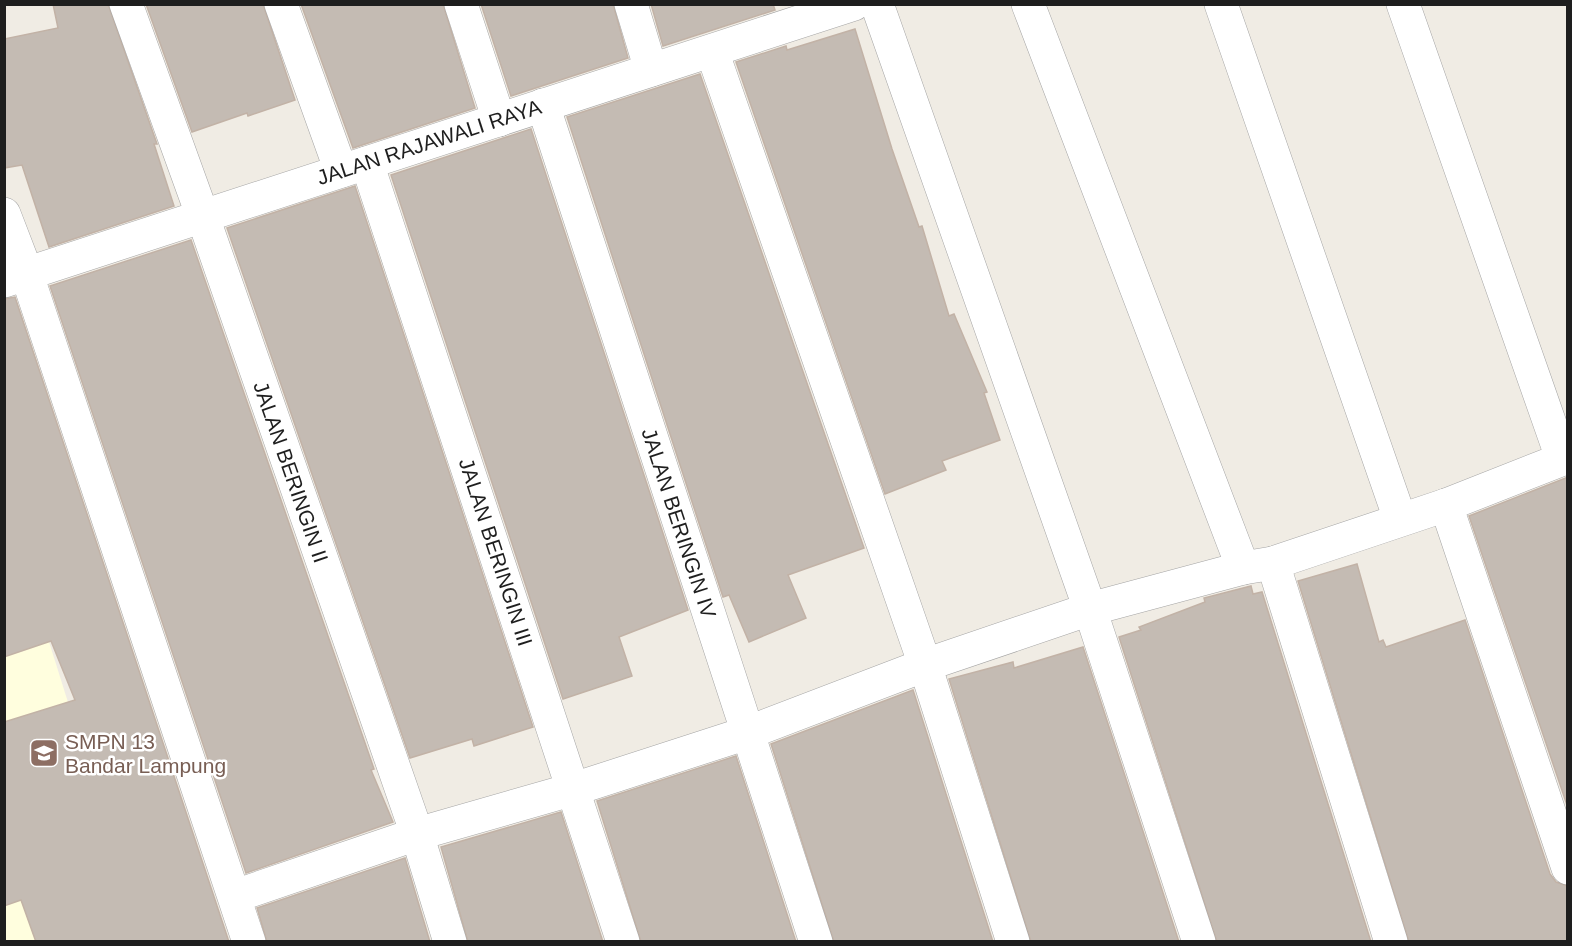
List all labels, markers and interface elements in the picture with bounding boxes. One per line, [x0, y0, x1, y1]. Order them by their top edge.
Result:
street label: JALAN RAJAWALI RAYA [314, 95, 544, 189]
street label: JALAN BERINGIN II [249, 378, 333, 566]
street label: JALAN BERINGIN IV [637, 425, 721, 621]
street label: JALAN BERINGIN III [455, 455, 537, 649]
place label: SMPN 13 Bandar Lampung [65, 730, 226, 777]
school or university icon: SMPN 13 Bandar Lampung [28, 737, 60, 769]

